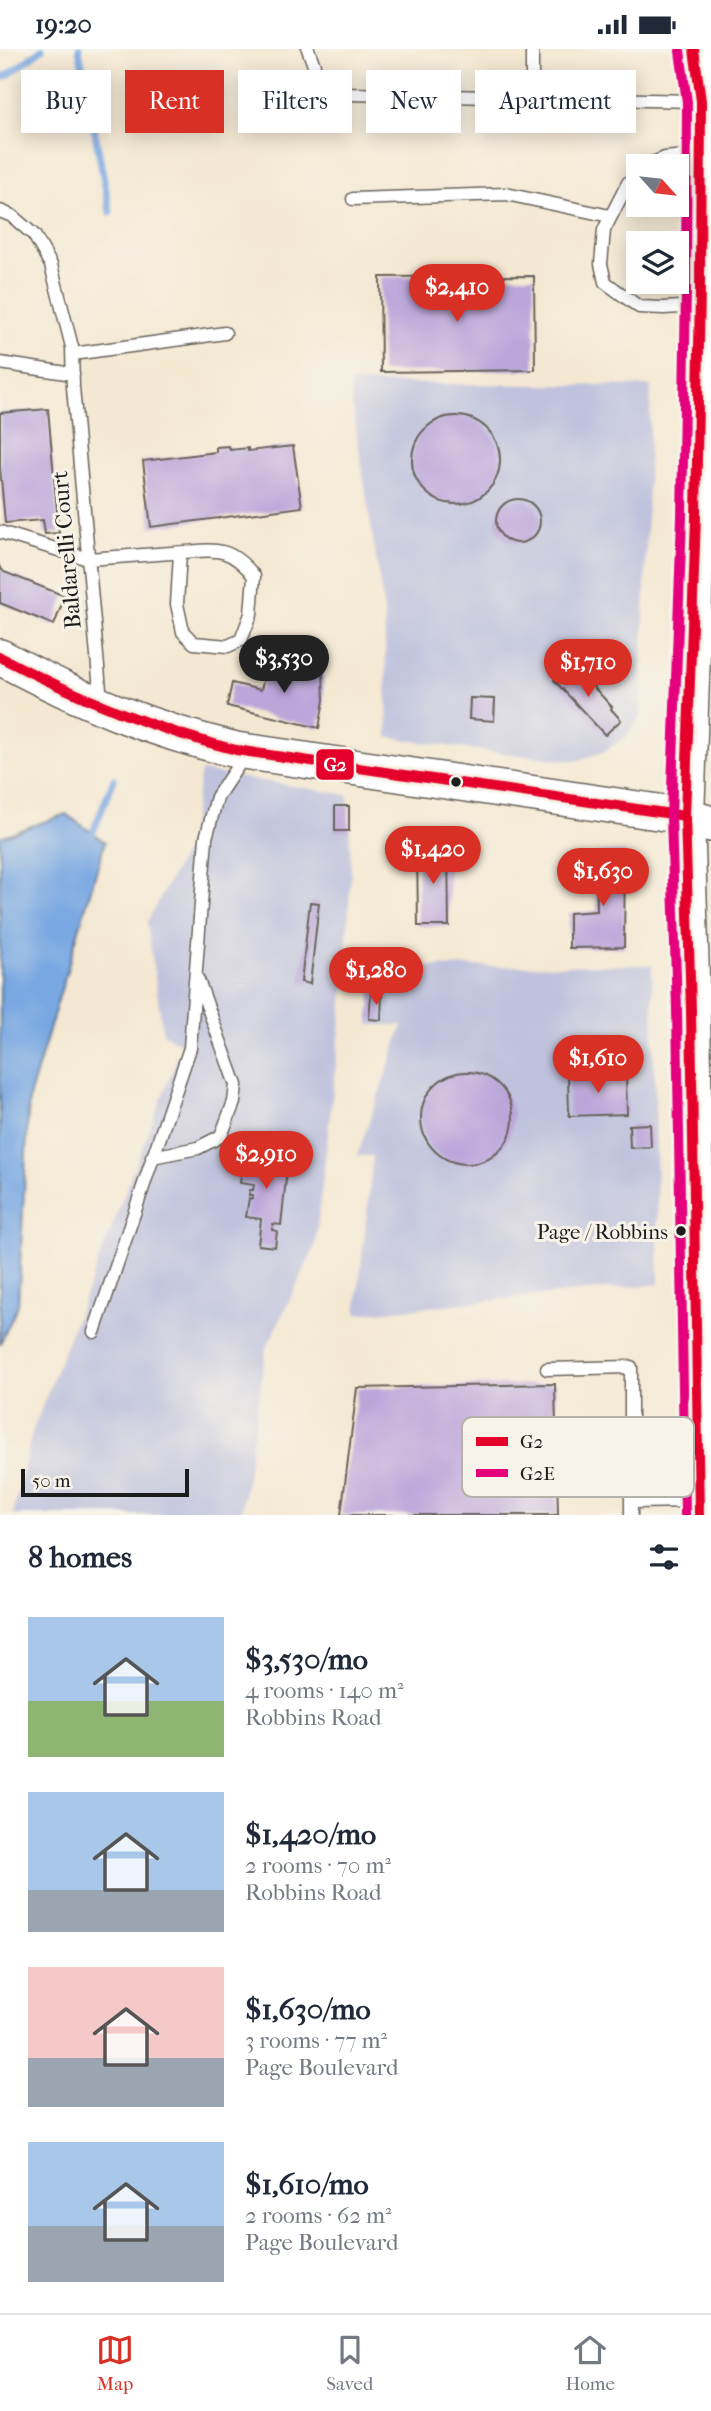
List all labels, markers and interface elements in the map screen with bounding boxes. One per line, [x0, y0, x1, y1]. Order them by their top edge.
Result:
text: 19:20 [35, 9, 92, 40]
chip: Buy [21, 70, 111, 133]
chip: Rent [125, 70, 224, 133]
chip: Filters [238, 70, 352, 133]
chip: New [366, 70, 461, 133]
chip: Apartment [475, 70, 636, 133]
north arrow [626, 154, 690, 217]
map controls [626, 154, 689, 294]
button: layers [626, 231, 689, 294]
pin: $2,410 [400, 265, 514, 324]
text: $2,410 [425, 273, 489, 300]
street label: Baldarelli Court [46, 470, 87, 630]
pin: $3,530 [227, 635, 341, 695]
pin: $1,710 [531, 639, 645, 699]
text: $3,530 [255, 644, 313, 671]
text: $1,710 [560, 648, 616, 675]
line badge: G2 [315, 748, 355, 781]
text: G2 [323, 754, 347, 776]
unlabelled marker [449, 775, 463, 789]
pin: $1,420 [376, 827, 490, 886]
text: $1,420 [401, 835, 465, 862]
pin: $1,630 [546, 849, 660, 908]
text: $1,630 [573, 857, 633, 884]
pin: $1,280 [319, 947, 433, 1007]
text: $1,280 [345, 956, 407, 983]
pin: $1,610 [541, 1035, 655, 1095]
text: $1,610 [569, 1044, 627, 1071]
pin: $2,910 [209, 1131, 323, 1191]
text: $2,910 [235, 1140, 297, 1167]
place label: Page / Robbins [537, 1220, 668, 1244]
marker: Page / Robbins [674, 1224, 688, 1238]
legend [462, 1417, 694, 1497]
text: G2 [520, 1431, 543, 1453]
text: G2E [520, 1463, 555, 1485]
scale bar [21, 1466, 189, 1498]
text: 50 m [32, 1470, 71, 1492]
icon: filters [645, 1538, 683, 1576]
text: 8 homes [28, 1540, 132, 1575]
text: $3,530/mo [245, 1642, 368, 1677]
icon: home [84, 1645, 168, 1729]
text: 4 rooms · 140 m² [245, 1677, 404, 1704]
text: Robbins Road [245, 1704, 382, 1731]
text: $1,420/mo [245, 1817, 376, 1852]
icon: home [84, 1820, 168, 1904]
text: 2 rooms · 70 m² [245, 1852, 391, 1879]
text: Robbins Road [245, 1879, 382, 1906]
text: $1,630/mo [245, 1992, 371, 2027]
icon: home [84, 1995, 168, 2079]
text: 3 rooms · 77 m² [245, 2027, 387, 2054]
text: Page Boulevard [245, 2054, 399, 2081]
text: $1,610/mo [245, 2167, 369, 2202]
icon: home [84, 2170, 168, 2254]
text: 2 rooms · 62 m² [245, 2202, 392, 2229]
text: Page Boulevard [245, 2229, 399, 2256]
tab: Map [96, 2331, 134, 2395]
tab: Saved [326, 2331, 373, 2395]
tab: Home [565, 2331, 615, 2395]

